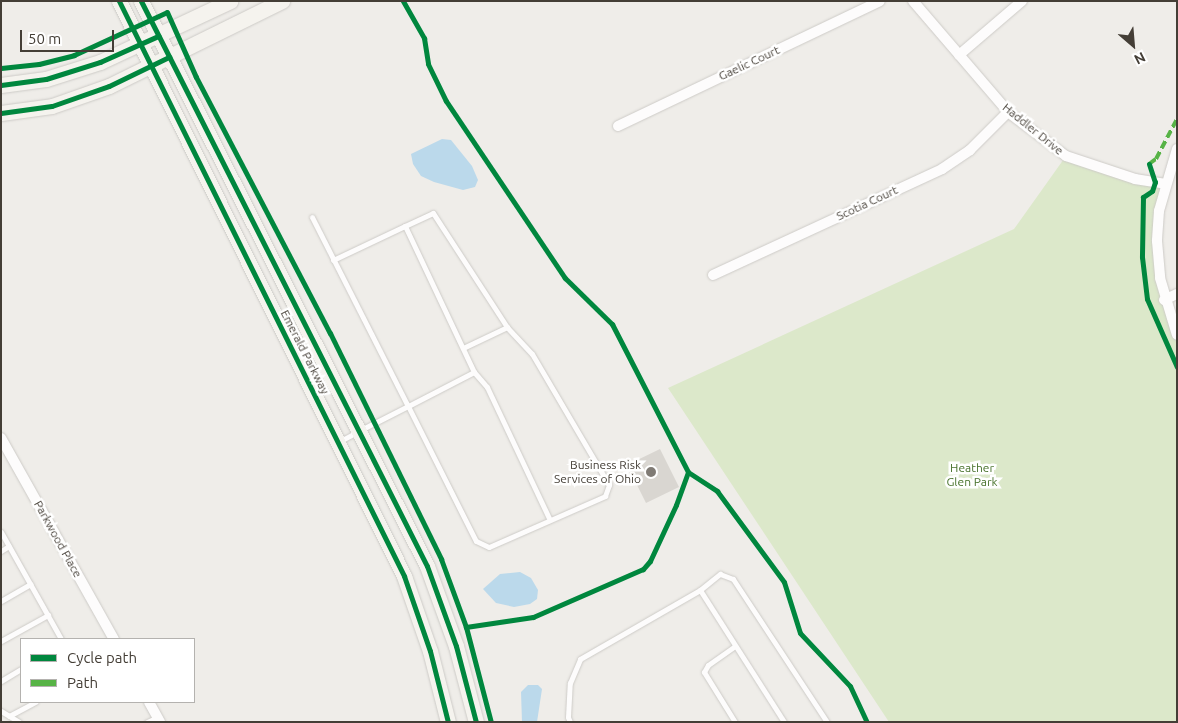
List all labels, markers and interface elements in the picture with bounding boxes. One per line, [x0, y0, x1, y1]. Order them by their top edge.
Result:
scale bar [22, 20, 116, 52]
north arrow [1108, 20, 1158, 70]
text: 50 m [28, 30, 61, 47]
street label: Gaelic Court [716, 43, 782, 83]
text: N [1132, 49, 1148, 68]
street label: Haddler Drive [1000, 100, 1066, 158]
street label: Scotia Court [834, 183, 900, 223]
street label: Emerald Parkway [278, 308, 332, 396]
place label: Business Risk Services of Ohio [554, 458, 641, 486]
park label: Heather Glen Park [946, 461, 998, 489]
marker: Business Risk Services of Ohio [645, 466, 657, 478]
street label: Parkwood Place [31, 498, 85, 580]
legend [20, 638, 195, 703]
text: Cycle path [67, 649, 137, 666]
text: Path [67, 674, 98, 691]

